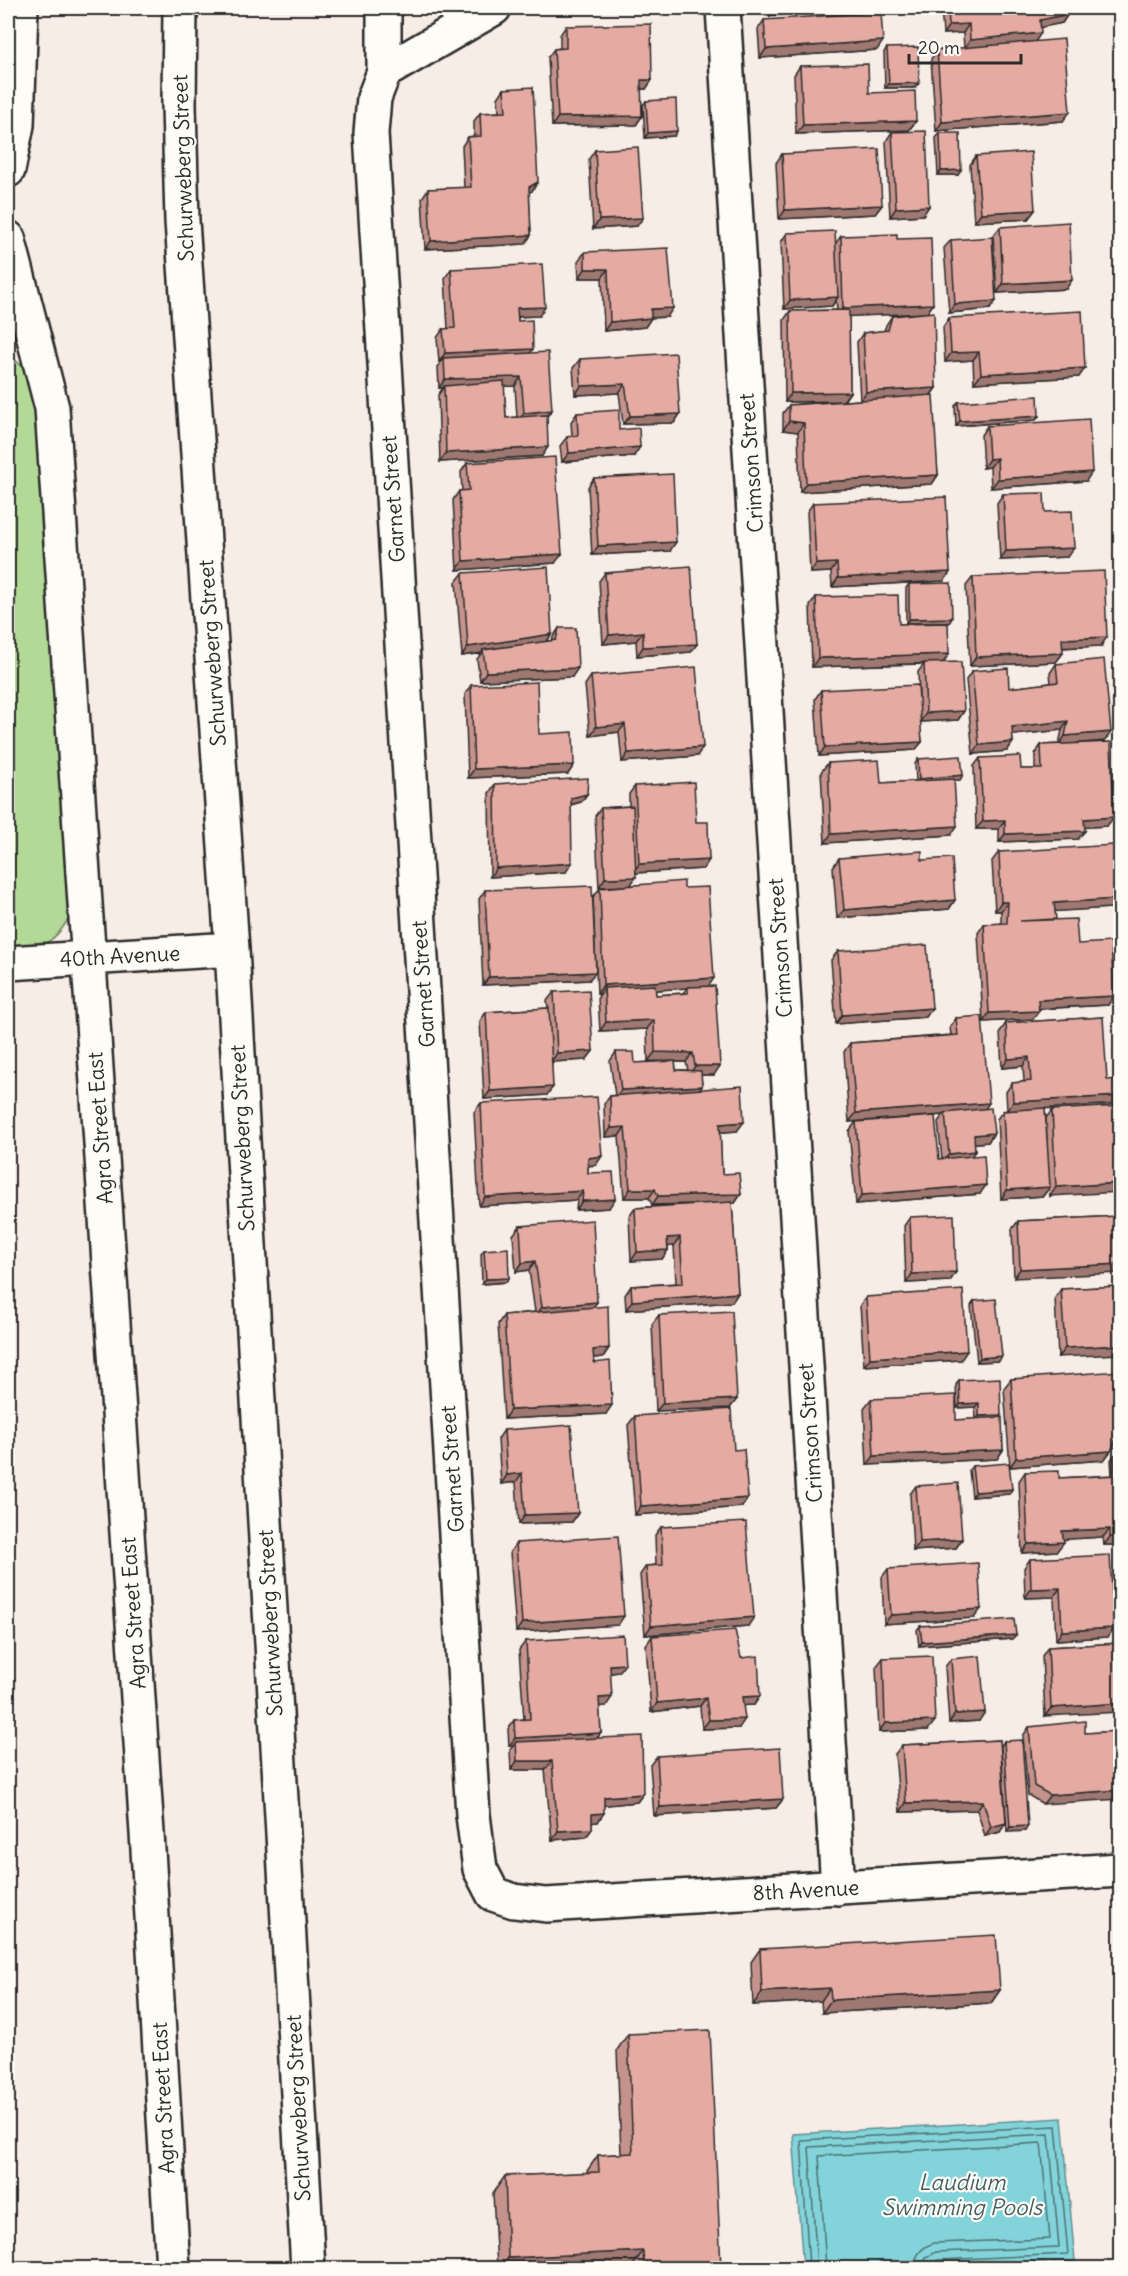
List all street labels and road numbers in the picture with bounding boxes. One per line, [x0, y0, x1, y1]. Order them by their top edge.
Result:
street label: Schurweberg Street [166, 74, 200, 262]
street label: Crimson Street [733, 392, 769, 534]
street label: Garnet Street [375, 435, 411, 563]
street label: Schurweberg Street [192, 559, 232, 747]
street label: Crimson Street [762, 877, 798, 1019]
street label: Garnet Street [405, 920, 441, 1048]
street label: 40th Avenue [59, 939, 181, 973]
street label: Schurweberg Street [224, 1044, 260, 1232]
street label: Agra Street East [81, 1051, 119, 1205]
street label: Crimson Street [792, 1362, 828, 1504]
street label: Garnet Street [434, 1405, 470, 1533]
street label: Schurweberg Street [252, 1529, 288, 1717]
street label: Agra Street East [114, 1536, 152, 1690]
street label: 8th Avenue [752, 1874, 860, 1906]
street label: Schurweberg Street [280, 2014, 316, 2202]
street label: Agra Street East [146, 2021, 180, 2175]

